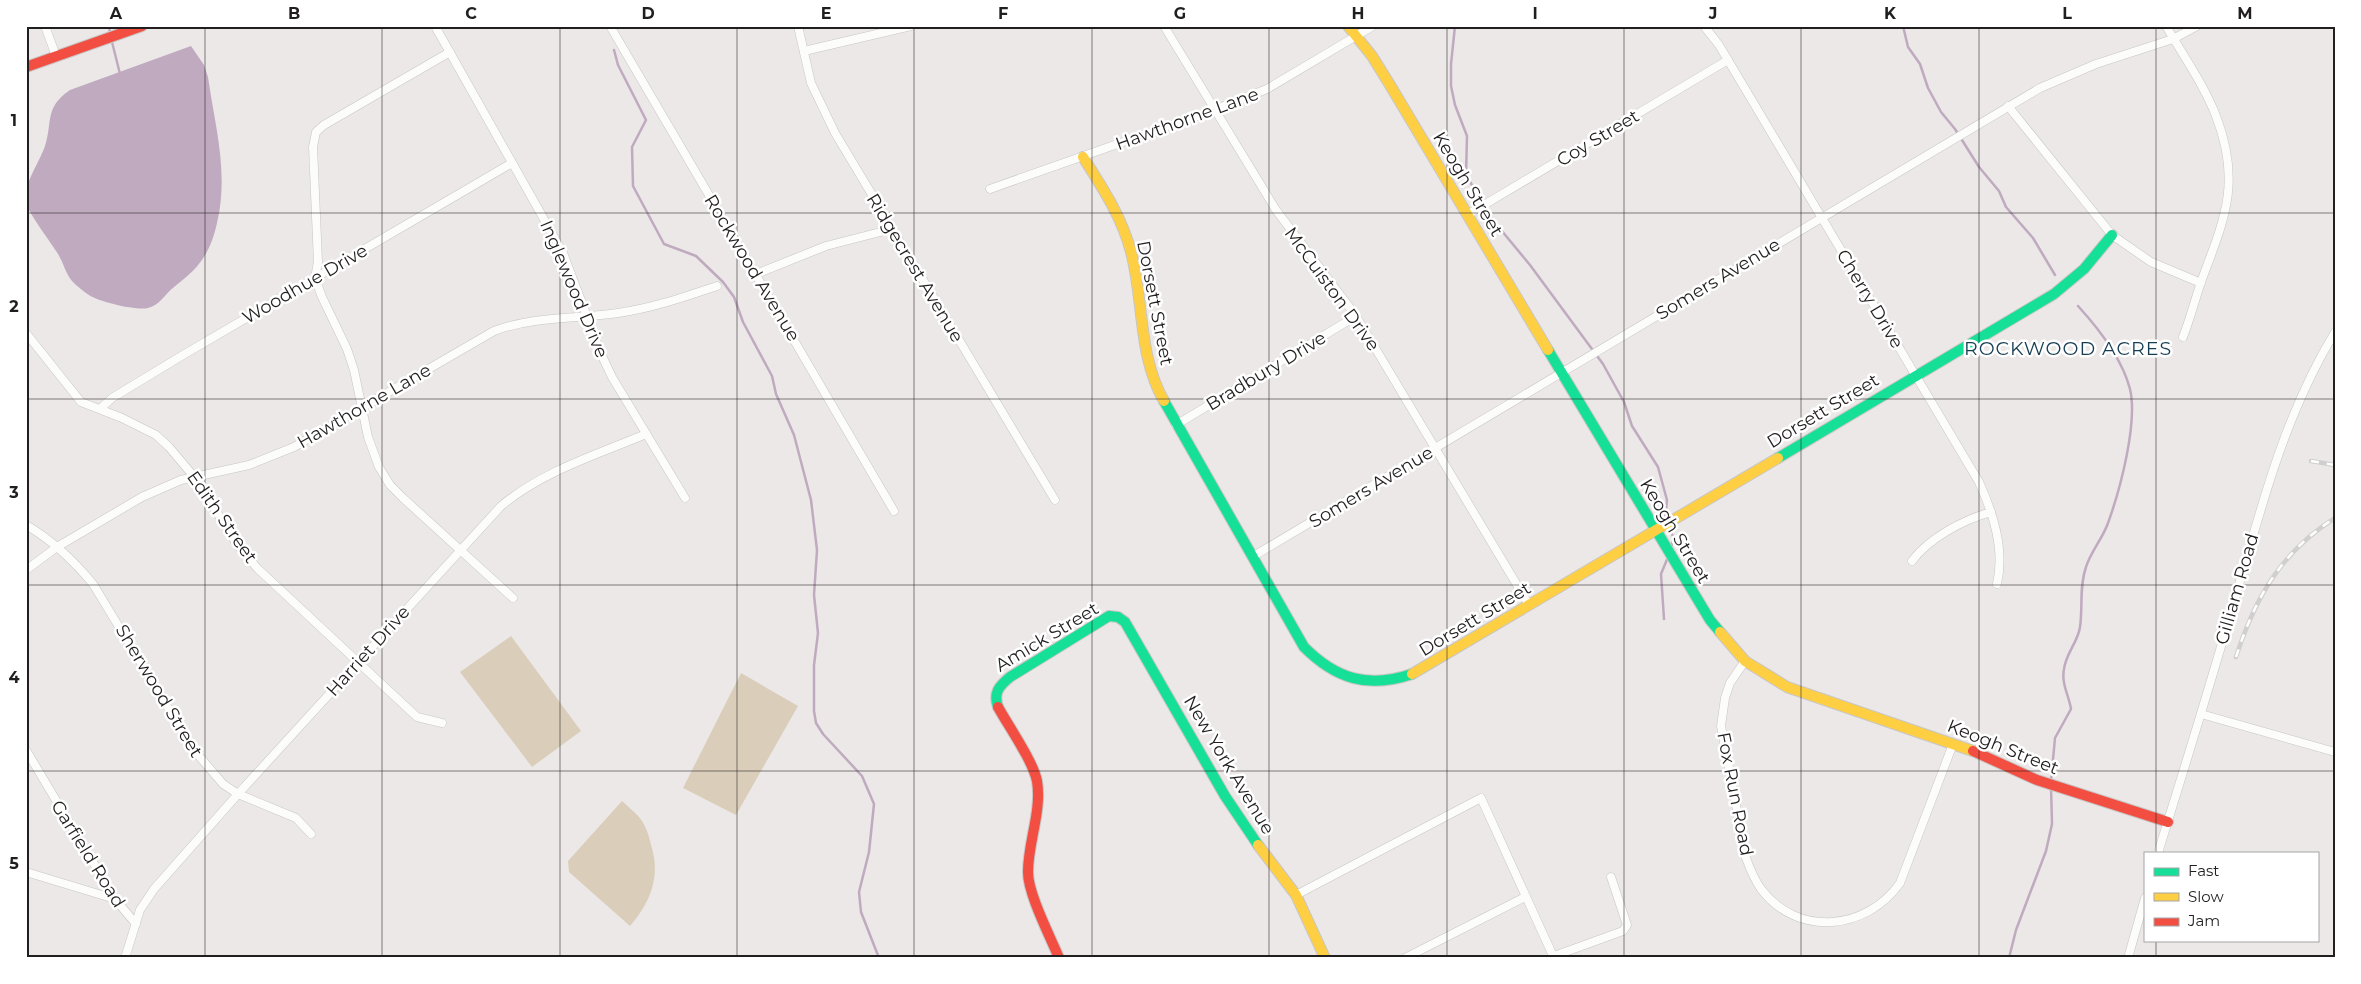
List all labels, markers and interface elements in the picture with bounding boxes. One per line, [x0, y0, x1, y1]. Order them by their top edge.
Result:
text: A [109, 4, 123, 23]
text: B [288, 4, 300, 23]
text: C [465, 4, 477, 23]
text: D [641, 4, 655, 23]
text: E [821, 4, 831, 23]
text: F [998, 4, 1008, 23]
text: G [1174, 4, 1186, 23]
text: H [1352, 4, 1364, 23]
text: I [1532, 4, 1538, 23]
text: J [1708, 4, 1717, 23]
text: K [1884, 4, 1897, 23]
text: L [2062, 4, 2072, 23]
text: M [2237, 4, 2253, 23]
street label: Hawthorne Lane [1112, 83, 1262, 155]
street label: Coy Street [1553, 105, 1643, 171]
text: 1 [11, 111, 17, 130]
street label: Keogh Street [1428, 128, 1508, 240]
street label: Ridgecrest Avenue [862, 189, 968, 347]
street label: Rockwood Avenue [699, 191, 805, 346]
street label: Inglewood Drive [535, 217, 613, 361]
street label: McCuiston Drive [1280, 223, 1384, 355]
street label: Somers Avenue [1652, 233, 1784, 325]
street label: Woodhue Drive [239, 239, 372, 329]
street label: Dorsett Street [1132, 239, 1178, 367]
street label: Cherry Drive [1832, 246, 1908, 353]
text: 2 [9, 297, 19, 316]
street label: Bradbury Drive [1202, 327, 1330, 415]
district label: ROCKWOOD ACRES [1964, 337, 2172, 360]
street label: Hawthorne Lane [293, 359, 435, 453]
street label: Dorsett Street [1763, 369, 1883, 453]
street label: Somers Avenue [1305, 441, 1437, 533]
street label: Edith Street [182, 467, 262, 567]
street label: Keogh Street [1635, 475, 1715, 587]
text: 3 [8, 483, 19, 502]
street label: Gilliam Road [2211, 531, 2263, 647]
street label: Dorsett Street [1415, 577, 1535, 661]
street label: Amick Street [991, 598, 1103, 676]
street label: Harriet Drive [322, 601, 414, 701]
street label: Sherwood Street [111, 621, 207, 761]
text: 4 [8, 668, 20, 687]
street label: New York Avenue [1179, 692, 1279, 838]
street label: Keogh Street [1944, 715, 2062, 779]
street label: Fox Run Road [1712, 730, 1758, 858]
street label: Garfield Road [46, 796, 130, 912]
legend [2144, 852, 2318, 942]
text: 5 [9, 854, 19, 873]
text: Fast [2188, 861, 2219, 880]
text: Slow [2188, 887, 2224, 906]
text: Jam [2187, 911, 2220, 930]

